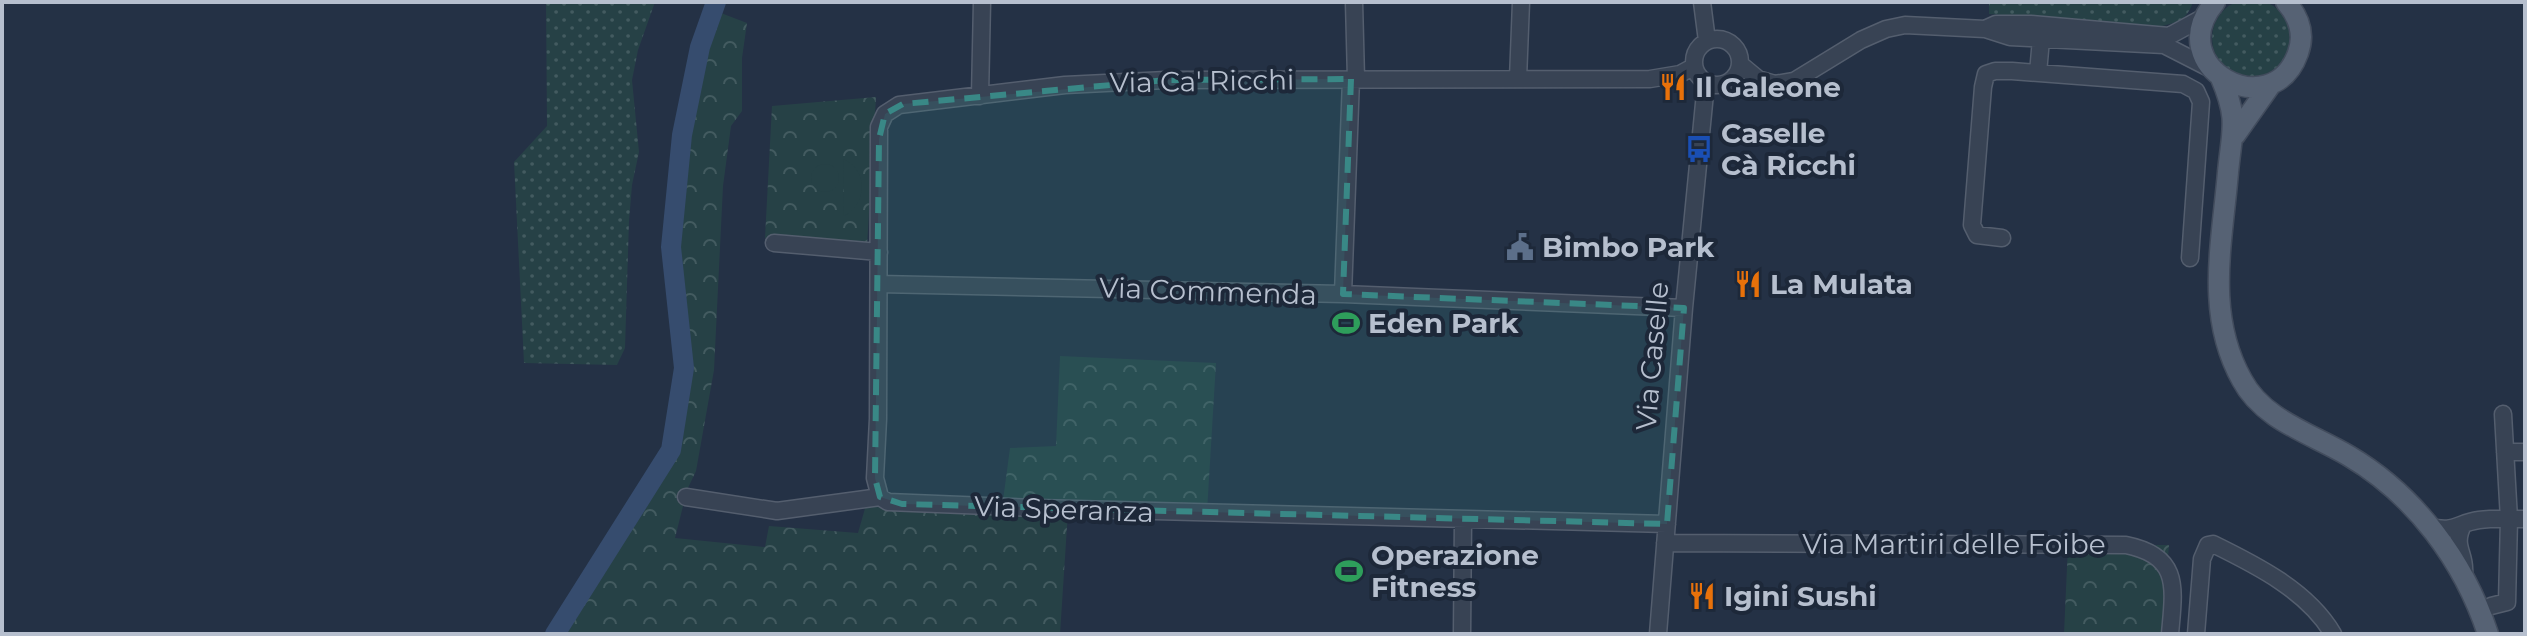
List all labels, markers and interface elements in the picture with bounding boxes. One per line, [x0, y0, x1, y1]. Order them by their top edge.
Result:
street label: Via Ca' Ricchi [1109, 62, 1295, 100]
place label: Il Galeone [1695, 70, 1841, 104]
restaurant icon: Il Galeone [1658, 72, 1688, 102]
place label: Caselle Cà Ricchi [1721, 116, 1856, 182]
bus stop icon: Caselle Cà Ricchi [1684, 134, 1714, 164]
place label: Bimbo Park [1542, 230, 1715, 264]
public building icon: Bimbo Park [1505, 232, 1535, 262]
place label: La Mulata [1770, 267, 1913, 301]
restaurant icon: La Mulata [1733, 269, 1763, 299]
street label: Via Commenda [1098, 270, 1318, 312]
street label: Via Caselle [1629, 280, 1675, 432]
place label: Eden Park [1368, 306, 1519, 340]
sports icon: Eden Park [1331, 308, 1361, 338]
street label: Via Speranza [974, 489, 1154, 529]
street label: Via Martiri delle Foibe [1802, 527, 2106, 561]
place label: Operazione Fitness [1371, 538, 1539, 604]
sports icon: Operazione Fitness [1334, 556, 1364, 586]
place label: Igini Sushi [1724, 579, 1877, 613]
restaurant icon: Igini Sushi [1687, 581, 1717, 611]

